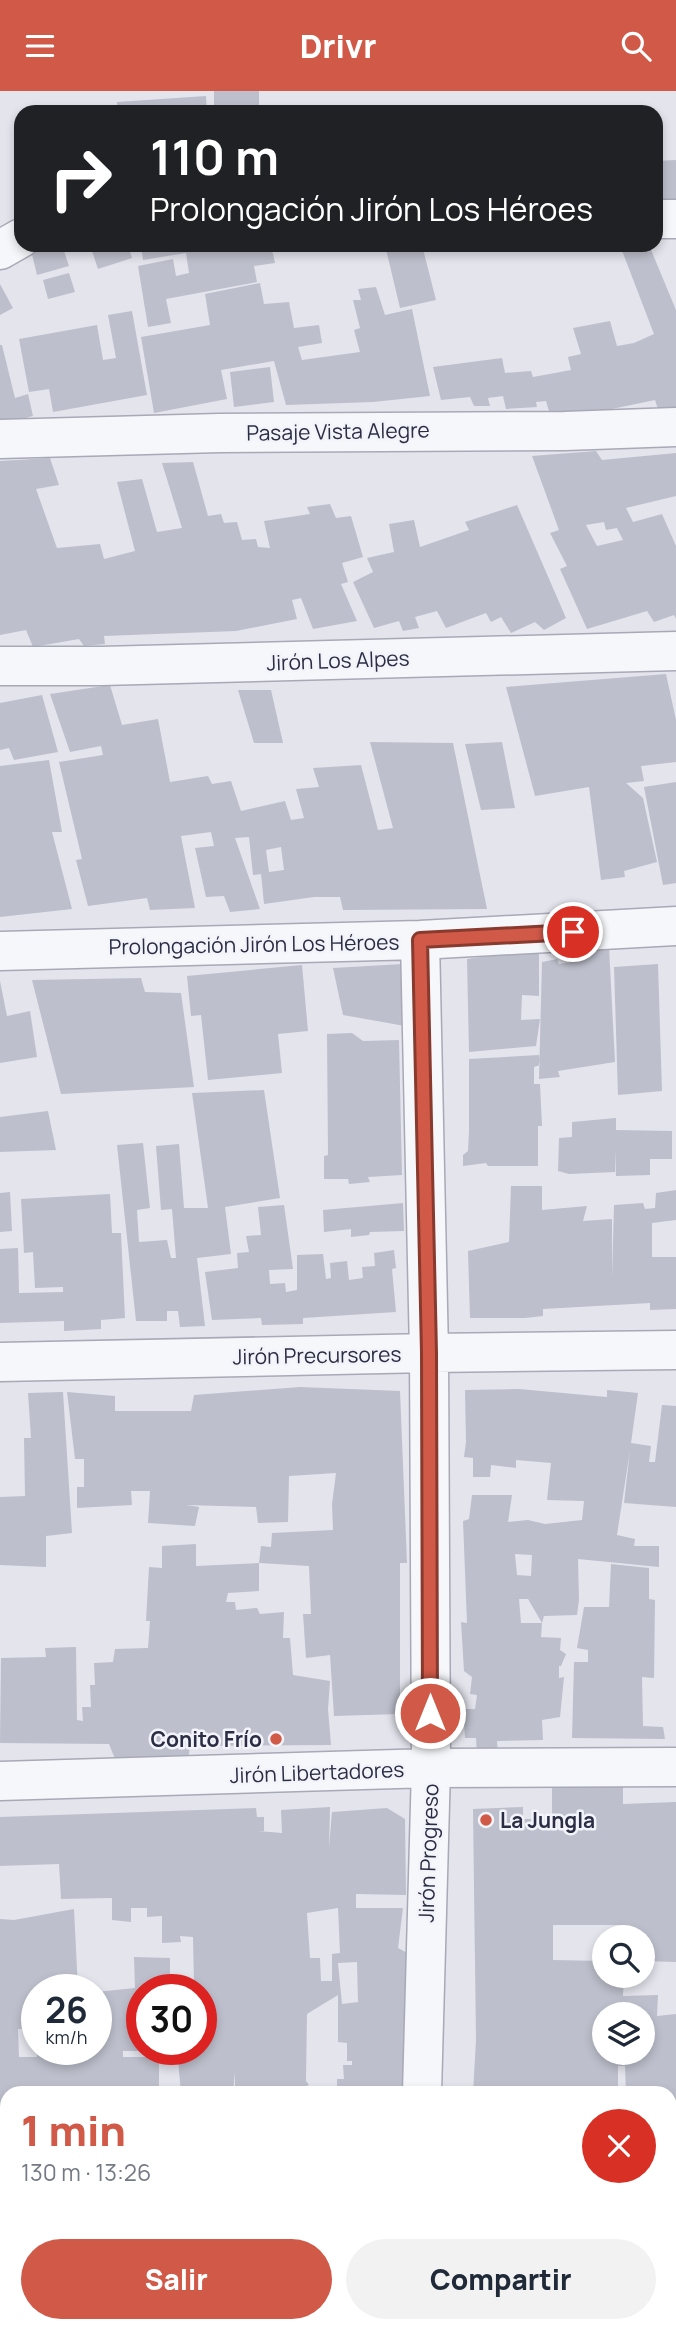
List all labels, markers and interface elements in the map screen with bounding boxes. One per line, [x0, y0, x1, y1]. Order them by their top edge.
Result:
text: Drivr [300, 24, 376, 68]
icon: menu [21, 27, 59, 65]
icon: search [617, 27, 655, 65]
text: 110 m [150, 123, 279, 190]
icon: right [35, 133, 126, 224]
text: Prolongación Jirón Los Héroes [150, 187, 593, 231]
street label: Pasaje Vista Alegre [246, 415, 430, 447]
street label: Jirón Los Alpes [266, 644, 410, 676]
pin [543, 902, 603, 962]
icon: arrive [554, 913, 592, 951]
street label: Prolongación Jirón Los Héroes [108, 927, 400, 961]
street label: Jirón Precursores [232, 1340, 402, 1370]
position arrow [393, 1676, 467, 1750]
place label: Conito Frío [151, 1725, 262, 1753]
marker: Conito Frío [268, 1731, 284, 1747]
street label: Jirón Libertadores [229, 1755, 405, 1789]
street label: Jirón Progreso [412, 1783, 444, 1923]
place label: La Jungla [500, 1806, 595, 1834]
marker: La Jungla [478, 1812, 494, 1828]
map controls [592, 1925, 655, 2065]
button: search [592, 1925, 655, 1988]
speed limit sign: 30 [126, 1974, 217, 2065]
text: 26 [45, 1986, 88, 2034]
button: layers [592, 2002, 655, 2065]
text: km/h [46, 2025, 87, 2049]
text: 1 min [21, 2101, 126, 2159]
button: close [582, 2109, 656, 2183]
text: 130 m · 13:26 [21, 2156, 151, 2188]
button: Salir [21, 2239, 332, 2319]
button: Compartir [346, 2239, 656, 2319]

